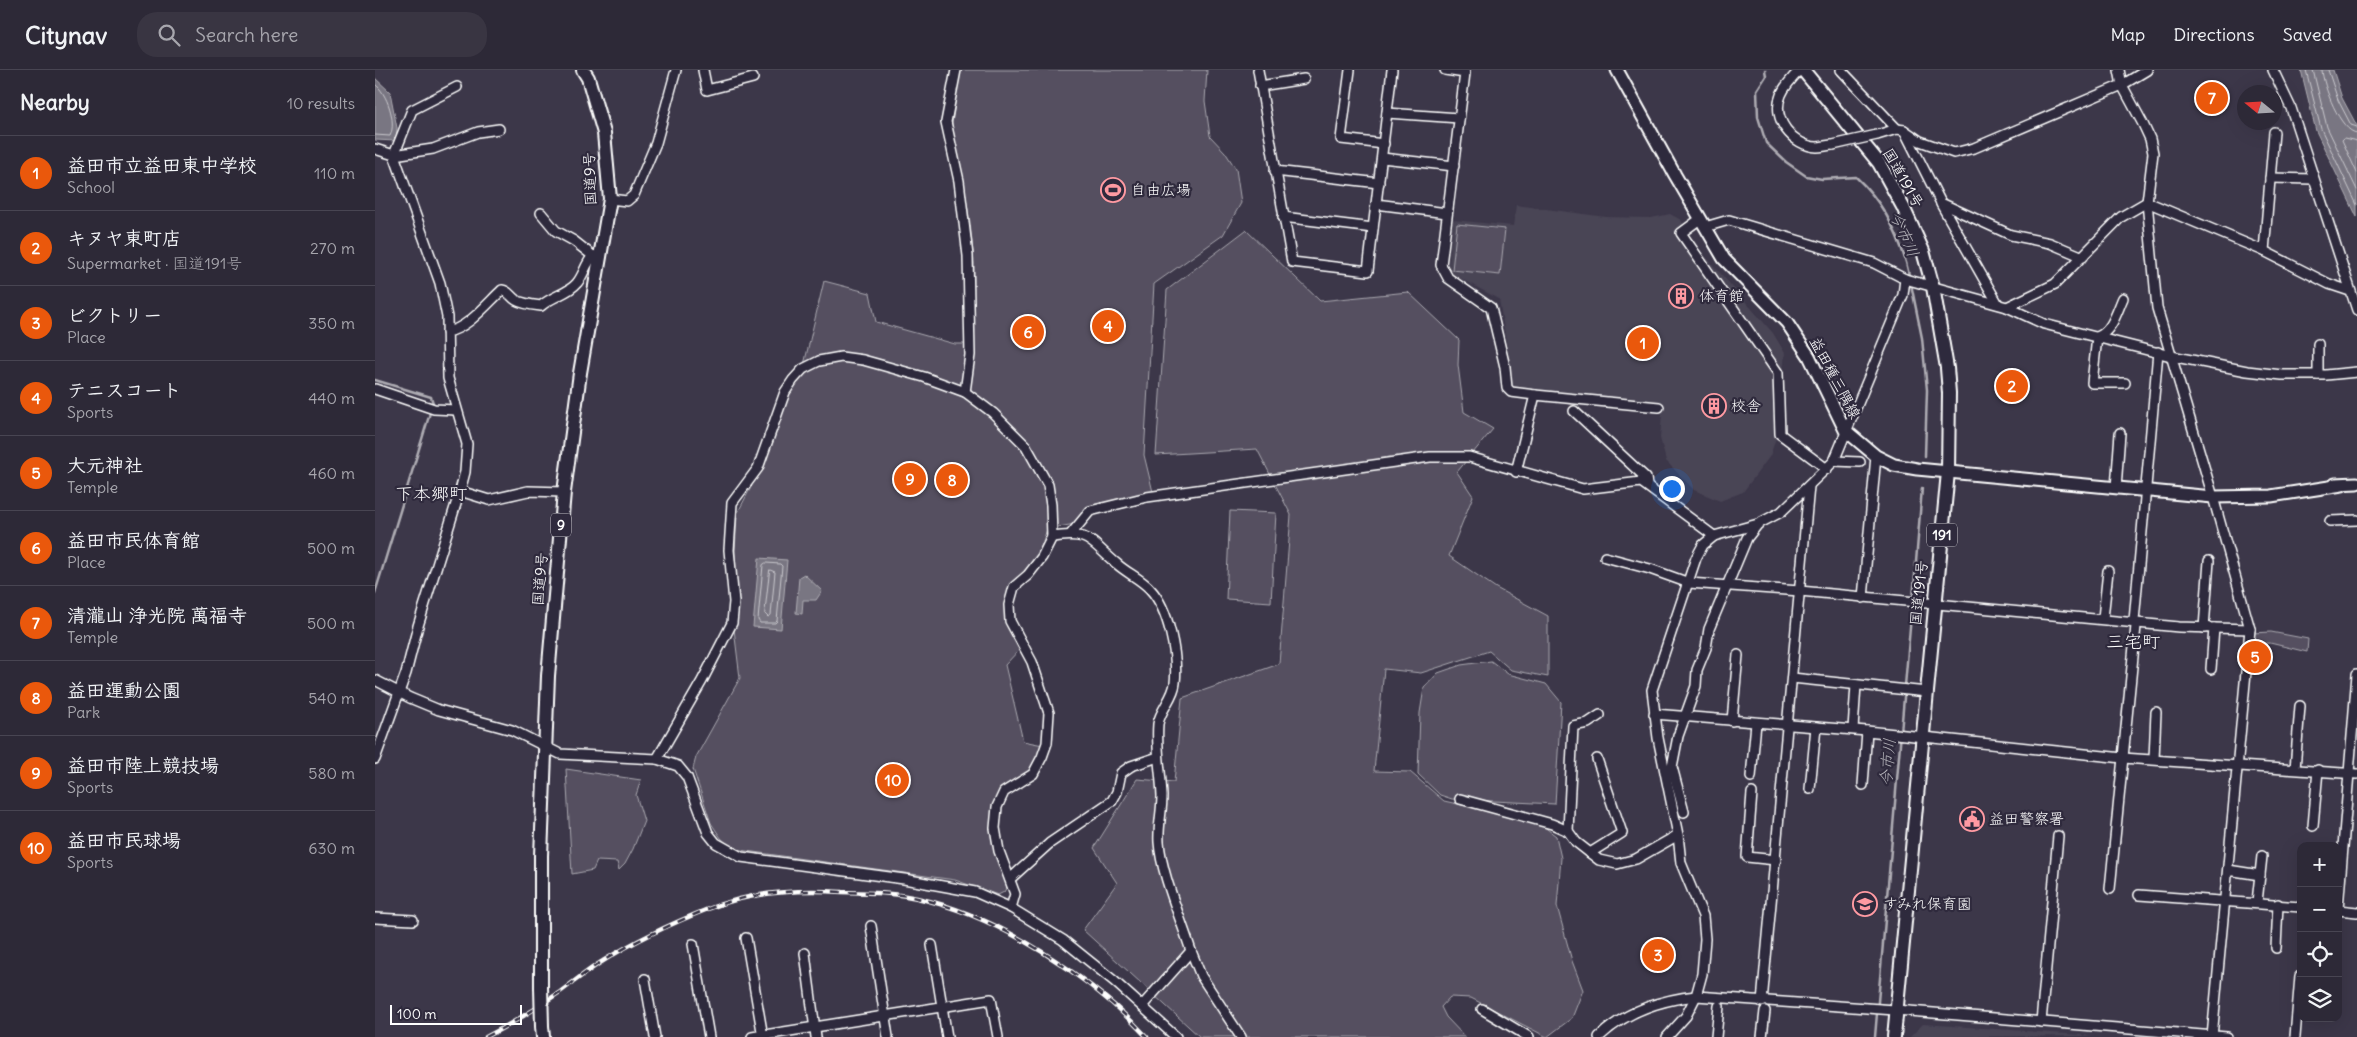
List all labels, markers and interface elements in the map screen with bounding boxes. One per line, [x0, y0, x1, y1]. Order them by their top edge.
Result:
search box [137, 12, 487, 57]
text: Citynav [25, 20, 107, 50]
icon: search [155, 21, 183, 49]
text: Search here [195, 23, 298, 47]
text: Map [2110, 23, 2145, 46]
text: Directions [2173, 23, 2255, 46]
text: Saved [2283, 23, 2332, 46]
pin: 7 [2196, 79, 2228, 117]
north arrow [2237, 85, 2282, 130]
text: Nearby [20, 89, 90, 116]
text: 10 results [287, 93, 355, 113]
street label: 国道191号 [1879, 145, 1928, 211]
street label: 国道9号 [579, 152, 600, 206]
text: 益田市立益田東中学校 [67, 153, 257, 177]
text: 1 [33, 163, 39, 183]
text: 110 m [314, 163, 355, 183]
text: School [67, 177, 115, 197]
sports icon: 自由広場 [1100, 177, 1126, 203]
place label: 自由広場 [1131, 180, 1191, 199]
water label: 今市川 [1886, 208, 1924, 260]
text: キヌヤ東町店 [67, 226, 181, 250]
text: 2 [32, 238, 40, 258]
text: 270 m [310, 238, 355, 258]
text: Supermarket · 国道191号 [67, 253, 242, 273]
building icon: 体育館 [1668, 283, 1694, 309]
place label: 体育館 [1699, 286, 1744, 305]
text: ビクトリー [67, 303, 162, 327]
pin: 4 [1092, 307, 1124, 345]
text: 3 [31, 313, 41, 333]
text: 350 m [308, 313, 355, 333]
pin: 6 [1012, 313, 1044, 351]
pin: 1 [1627, 324, 1659, 362]
text: Place [67, 327, 106, 347]
street label: 益田種三隅線 [1806, 334, 1865, 422]
pin: 2 [1996, 367, 2028, 405]
text: テニスコート [67, 378, 181, 402]
text: 4 [31, 388, 41, 408]
text: 440 m [308, 388, 355, 408]
building icon: 校舎 [1701, 393, 1727, 419]
place label: 校舎 [1731, 396, 1761, 415]
text: Sports [67, 402, 113, 422]
text: 大元神社 [67, 453, 143, 477]
pin: 9 [894, 460, 926, 498]
pin: 8 [936, 461, 968, 499]
text: 5 [31, 463, 41, 483]
text: 460 m [308, 463, 355, 483]
your location [1659, 476, 1685, 502]
text: Temple [67, 477, 118, 497]
district label: 下本郷町 [395, 482, 467, 505]
road number: 9 [551, 514, 571, 536]
road number: 191 [1927, 524, 1957, 546]
text: 益田市民体育館 [67, 528, 200, 552]
text: 6 [31, 538, 41, 558]
text: 500 m [307, 538, 355, 558]
street label: 国道9号 [528, 551, 551, 607]
text: Place [67, 552, 106, 572]
street label: 国道191号 [1906, 559, 1931, 627]
text: 清瀧山 浄光院 萬福寺 [67, 603, 247, 627]
text: 7 [32, 613, 40, 633]
text: 500 m [307, 613, 355, 633]
text: Temple [67, 627, 118, 647]
district label: 三宅町 [2106, 630, 2160, 653]
pin: 5 [2239, 638, 2271, 676]
text: 益田運動公園 [67, 678, 181, 702]
text: 8 [31, 688, 41, 708]
text: 540 m [308, 688, 355, 708]
text: Park [67, 702, 100, 722]
water label: 今市川 [1875, 737, 1899, 787]
text: 益田市陸上競技場 [67, 753, 219, 777]
pin: 10 [877, 761, 909, 799]
text: 9 [31, 763, 41, 783]
text: 580 m [308, 763, 355, 783]
text: Sports [67, 777, 113, 797]
public building icon: 益田警察署 [1959, 806, 1985, 832]
place label: 益田警察署 [1989, 809, 2064, 828]
text: 益田市民球場 [67, 828, 181, 852]
text: 10 [28, 838, 44, 858]
text: 630 m [308, 838, 355, 858]
map controls [2297, 842, 2342, 1022]
button: + [2297, 842, 2342, 887]
text: Sports [67, 852, 113, 872]
button: − [2297, 887, 2342, 932]
school or university icon: すみれ保育園 [1852, 891, 1878, 917]
place label: すみれ保育園 [1883, 894, 1972, 913]
button: locate [2297, 932, 2342, 977]
pin: 3 [1642, 936, 1674, 974]
button: layers [2297, 977, 2342, 1022]
scale bar [390, 1002, 523, 1025]
text: 100 m [397, 1005, 437, 1023]

